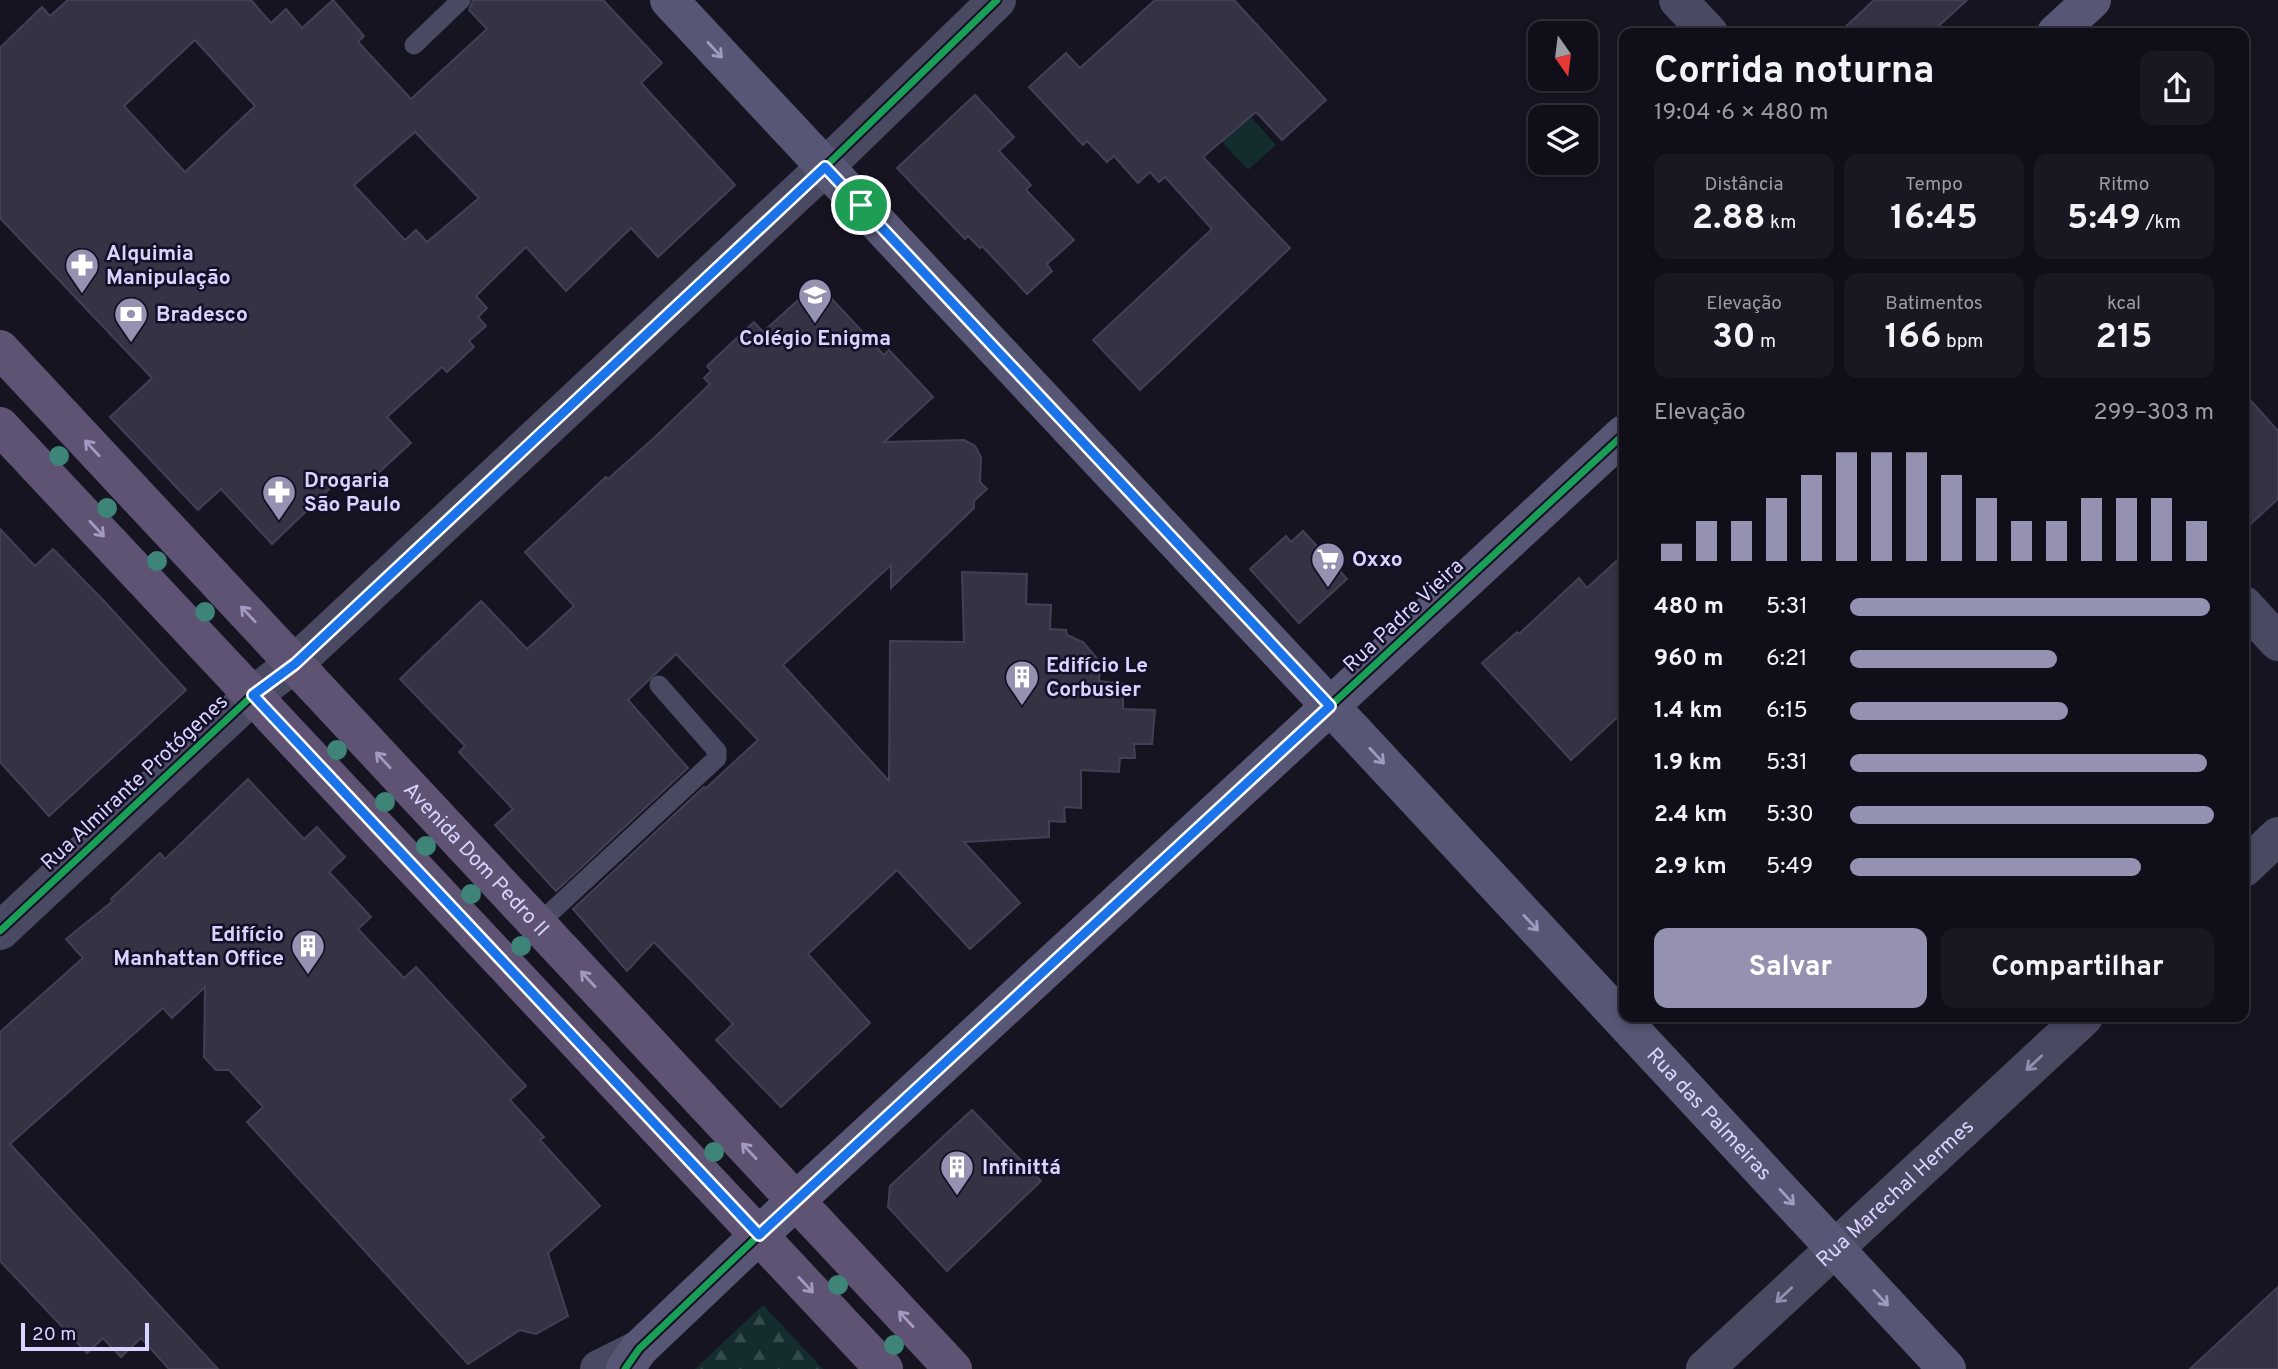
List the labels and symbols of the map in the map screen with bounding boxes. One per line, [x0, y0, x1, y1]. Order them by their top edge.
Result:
north arrow [1528, 21, 1598, 91]
one-way arrow [707, 41, 724, 58]
pin [831, 175, 891, 235]
place label: Alquimia Manipulação [106, 241, 231, 292]
pharmacy icon: Alquimia Manipulação [63, 246, 101, 295]
school or university icon: Colégio Enigma [796, 276, 834, 325]
bank icon: Bradesco [112, 295, 150, 344]
place label: Bradesco [156, 302, 248, 329]
place label: Colégio Enigma [739, 326, 891, 353]
one-way arrow [84, 440, 101, 457]
place label: Drogaria São Paulo [304, 468, 401, 519]
pharmacy icon: Drogaria São Paulo [260, 473, 298, 522]
one-way arrow [89, 520, 105, 538]
supermarket icon: Oxxo [1309, 540, 1347, 589]
place label: Oxxo [1352, 547, 1403, 574]
street label: Rua Padre Vieira [1338, 553, 1470, 679]
one-way arrow [239, 606, 256, 623]
place label: Edifício Le Corbusier [1046, 653, 1148, 704]
building icon: Edifício Le Corbusier [1003, 658, 1041, 707]
street label: Rua Almirante Protógenes [36, 689, 234, 877]
one-way arrow [1369, 747, 1385, 765]
one-way arrow [375, 751, 391, 769]
street label: Avenida Dom Pedro II [397, 777, 554, 943]
one-way arrow [1523, 914, 1540, 931]
place label: Edifício Manhattan Office [113, 922, 284, 973]
building icon: Edifício Manhattan Office [289, 927, 327, 976]
one-way arrow [580, 971, 597, 988]
street label: Rua das Palmeiras [1640, 1042, 1777, 1187]
one-way arrow [2026, 1055, 2043, 1072]
street label: Rua Marechal Hermes [1811, 1114, 1980, 1274]
one-way arrow [741, 1142, 757, 1160]
building icon: Infinittá [938, 1148, 976, 1197]
place label: Infinittá [982, 1155, 1061, 1182]
one-way arrow [1778, 1188, 1795, 1205]
one-way arrow [797, 1276, 814, 1293]
one-way arrow [1776, 1286, 1793, 1303]
one-way arrow [1872, 1289, 1889, 1306]
one-way arrow [898, 1311, 915, 1328]
scale bar [21, 1320, 149, 1352]

